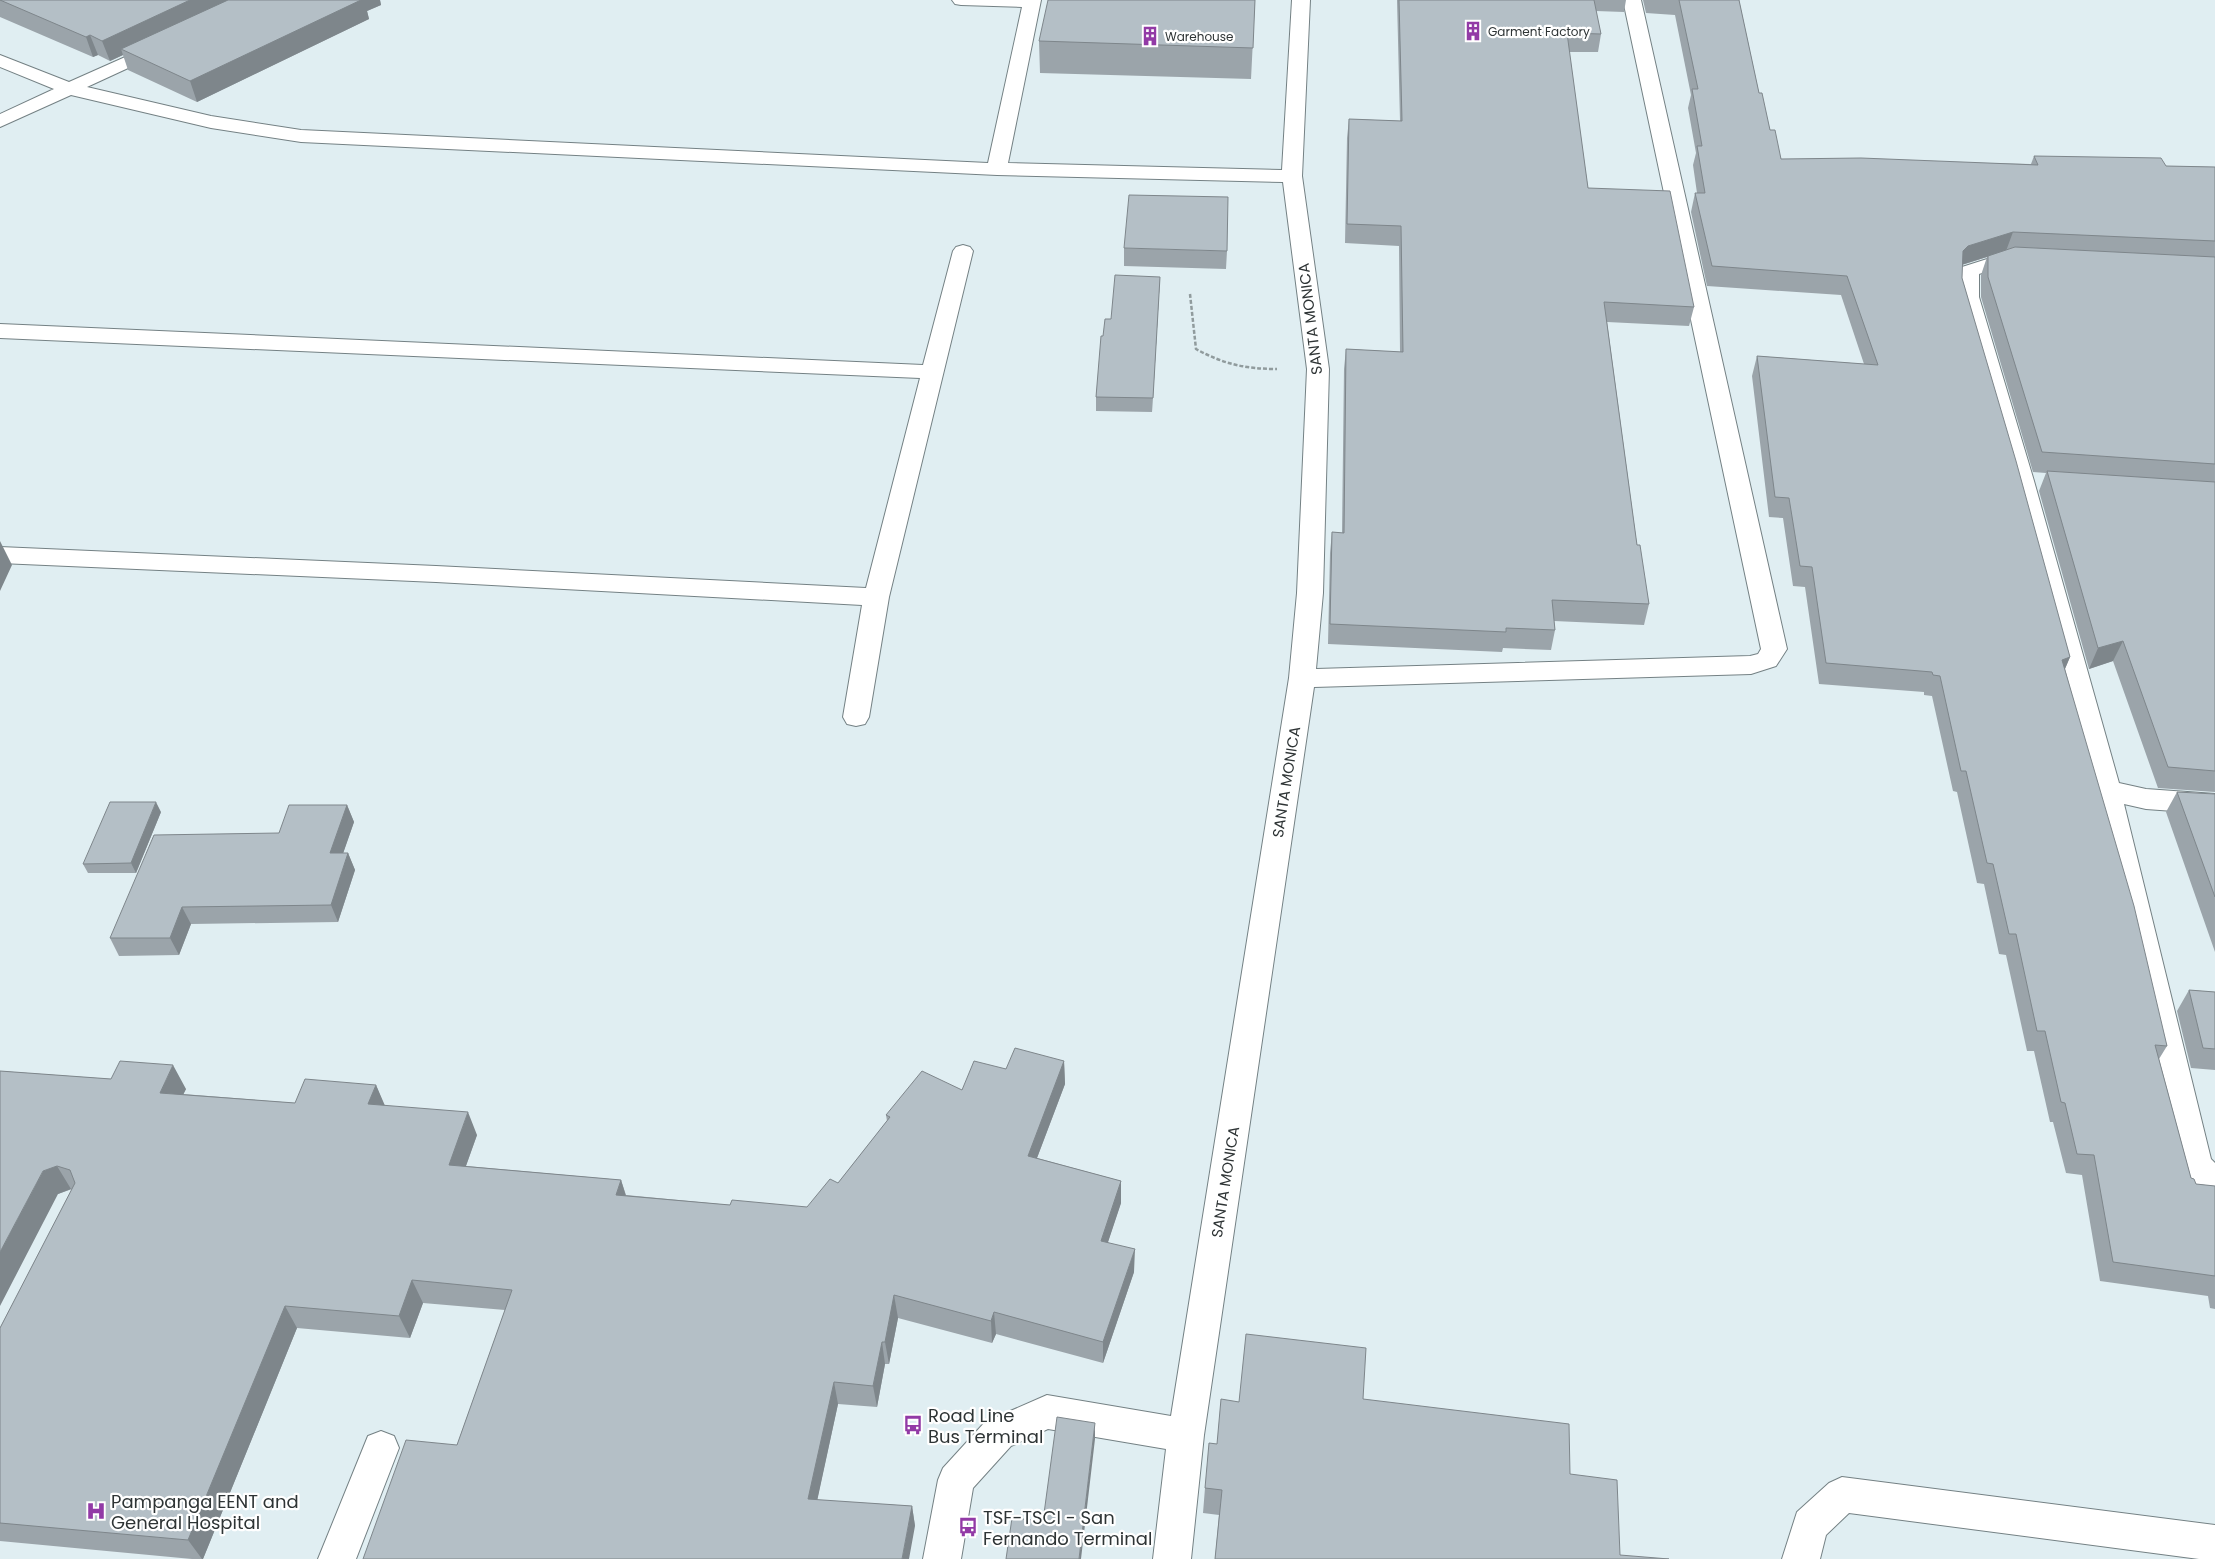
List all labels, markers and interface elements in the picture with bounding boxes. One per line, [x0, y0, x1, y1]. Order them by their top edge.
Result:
building icon: Garment Factory [1462, 20, 1484, 42]
place label: Garment Factory [1488, 23, 1590, 40]
building icon: Warehouse [1139, 25, 1161, 47]
place label: Warehouse [1165, 28, 1234, 45]
street label: SANTA MONICA [1293, 262, 1327, 376]
street label: SANTA MONICA [1267, 725, 1305, 839]
street label: SANTA MONICA [1206, 1125, 1244, 1239]
place label: Road Line Bus Terminal [928, 1403, 1043, 1449]
bus stop icon: Road Line Bus Terminal [902, 1414, 924, 1436]
place label: Pampanga EENT and General Hospital [111, 1489, 299, 1535]
hospital icon: Pampanga EENT and General Hospital [85, 1500, 107, 1522]
place label: TSF-TSCI - San Fernando Terminal [983, 1505, 1152, 1551]
bus stop icon: TSF-TSCI - San Fernando Terminal [957, 1516, 979, 1538]

